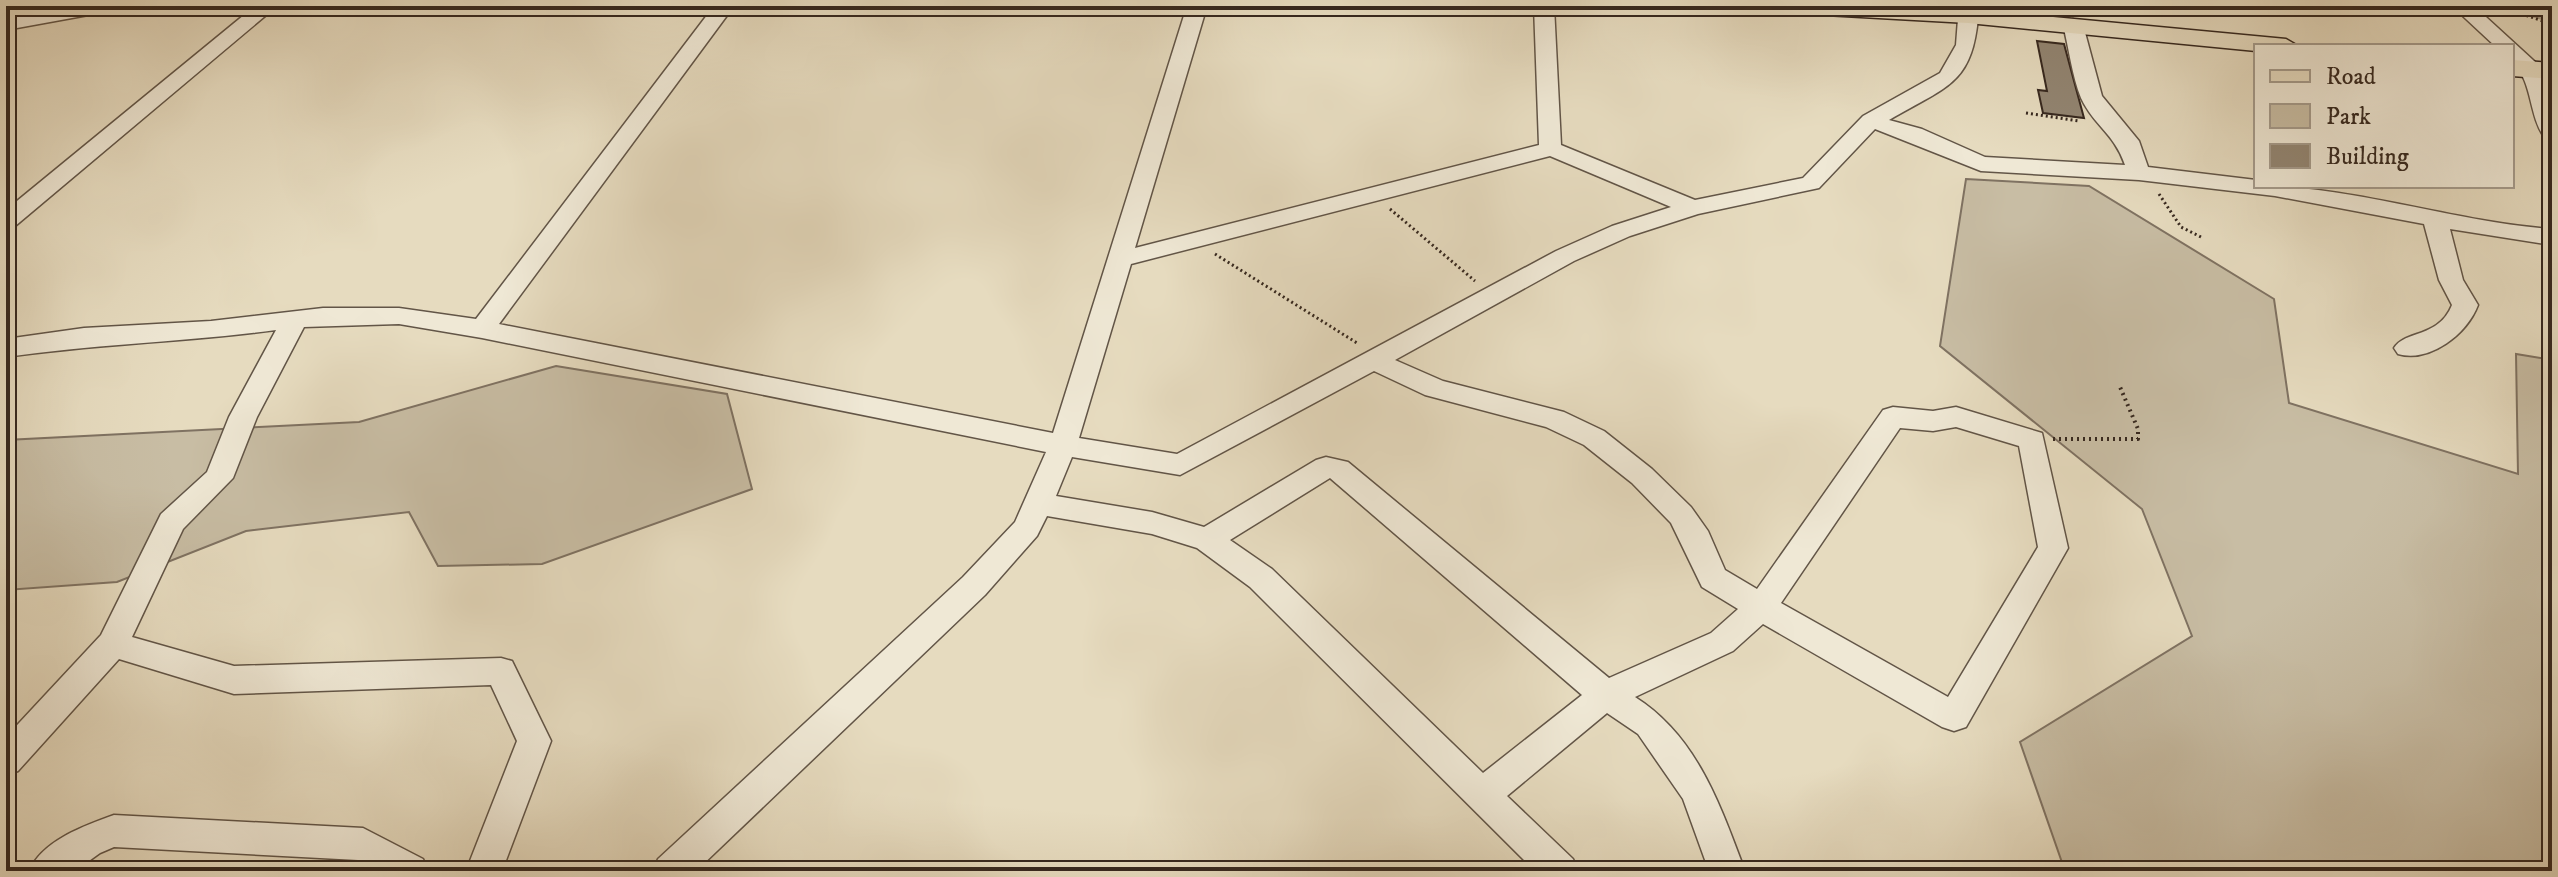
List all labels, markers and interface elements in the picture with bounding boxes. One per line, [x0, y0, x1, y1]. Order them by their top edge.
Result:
legend [2254, 44, 2514, 188]
text: Road [2326, 62, 2376, 92]
text: Park [2326, 102, 2371, 132]
text: Building [2326, 142, 2409, 172]

